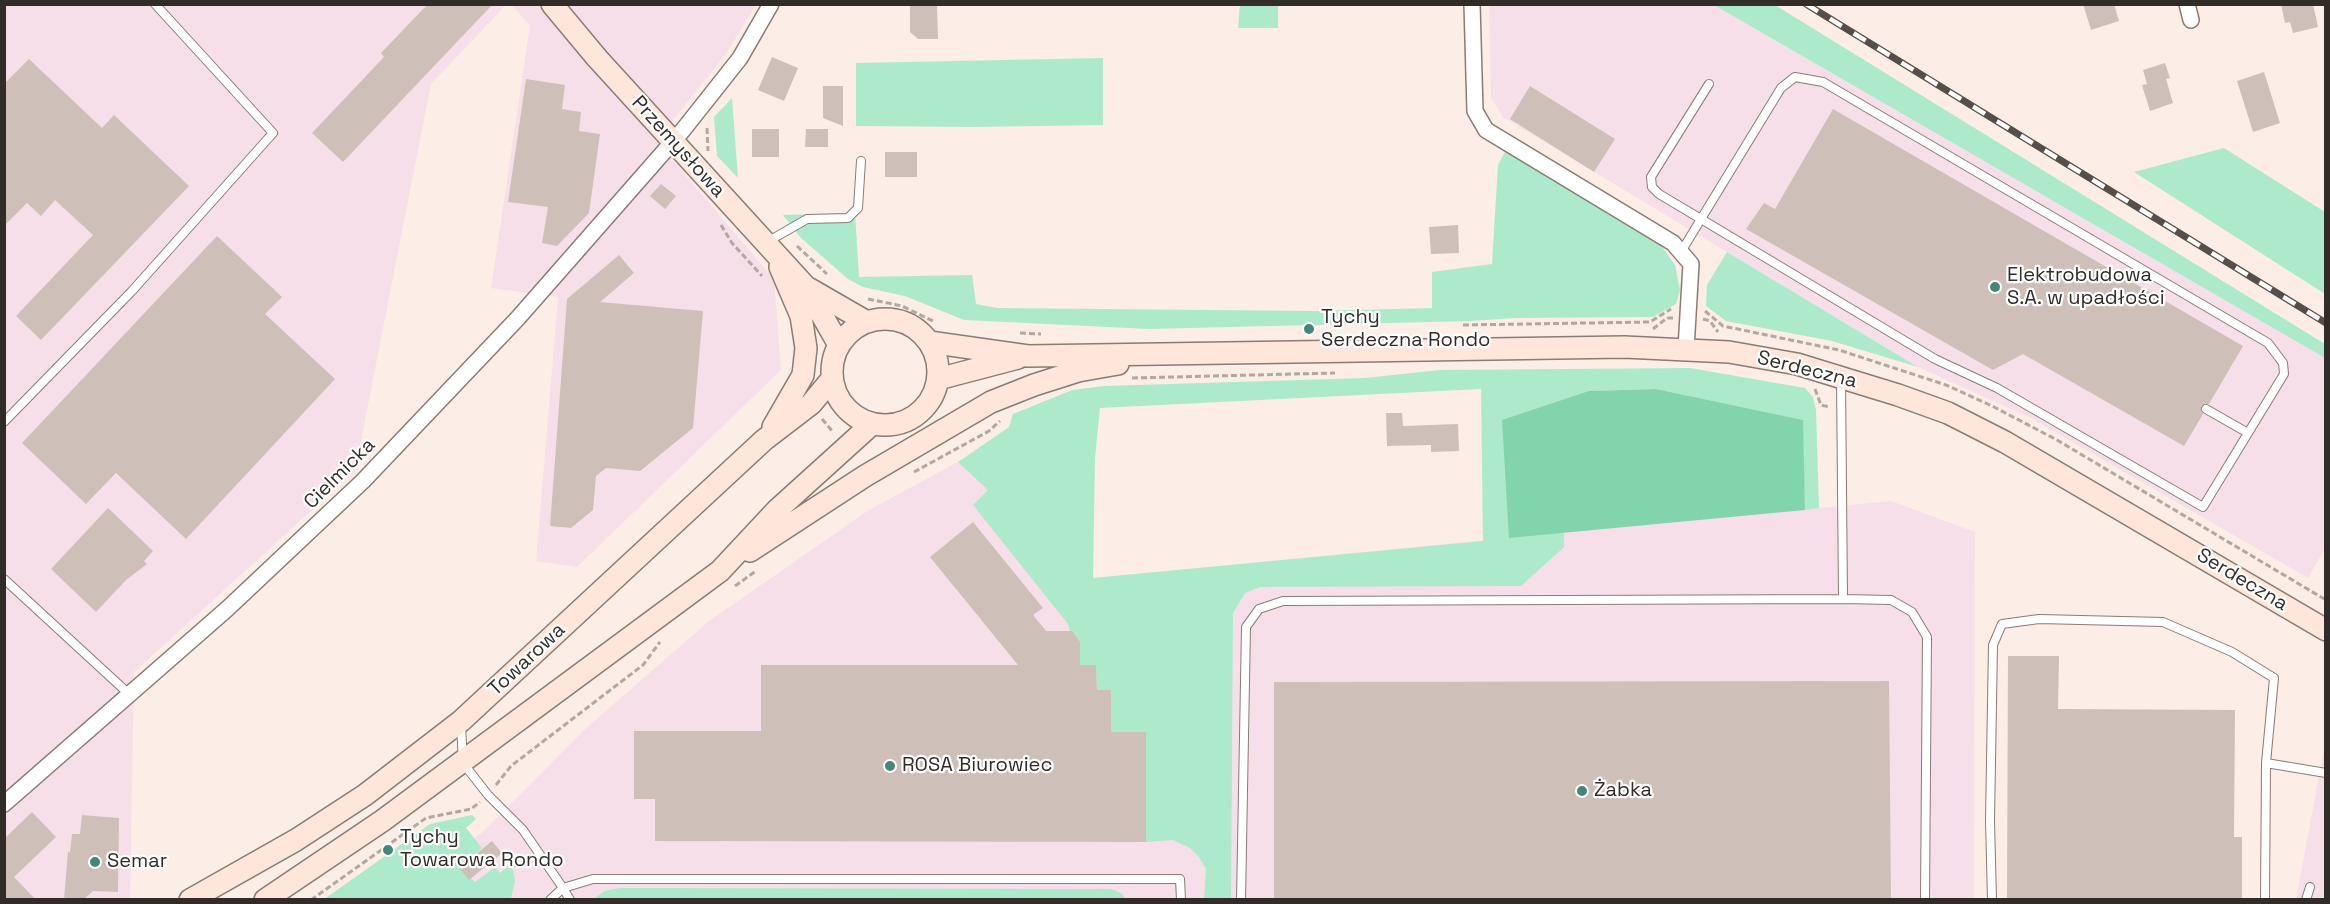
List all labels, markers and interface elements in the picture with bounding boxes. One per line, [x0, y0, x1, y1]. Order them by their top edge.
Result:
street label: Przemysłowa [626, 91, 730, 203]
place label: Elektrobudowa S.A. w upadłości [2007, 264, 2165, 311]
marker: Elektrobudowa S.A. w upadłości [1988, 280, 2002, 294]
place label: Tychy Serdeczna Rondo [1321, 306, 1490, 353]
marker: Tychy Serdeczna Rondo [1302, 322, 1316, 336]
street label: Serdeczna [1755, 346, 1859, 394]
street label: Cielmicka [299, 433, 381, 515]
street label: Serdeczna [2192, 544, 2292, 616]
street label: Towarowa [484, 619, 570, 701]
place label: ROSA Biurowiec [902, 754, 1052, 778]
marker: ROSA Biurowiec [883, 759, 897, 773]
place label: Żabka [1594, 779, 1652, 803]
marker: Żabka [1575, 784, 1589, 798]
place label: Tychy Towarowa Rondo [400, 826, 564, 873]
marker: Tychy Towarowa Rondo [381, 843, 395, 857]
place label: Semar [107, 850, 167, 874]
marker: Semar [88, 855, 102, 869]

